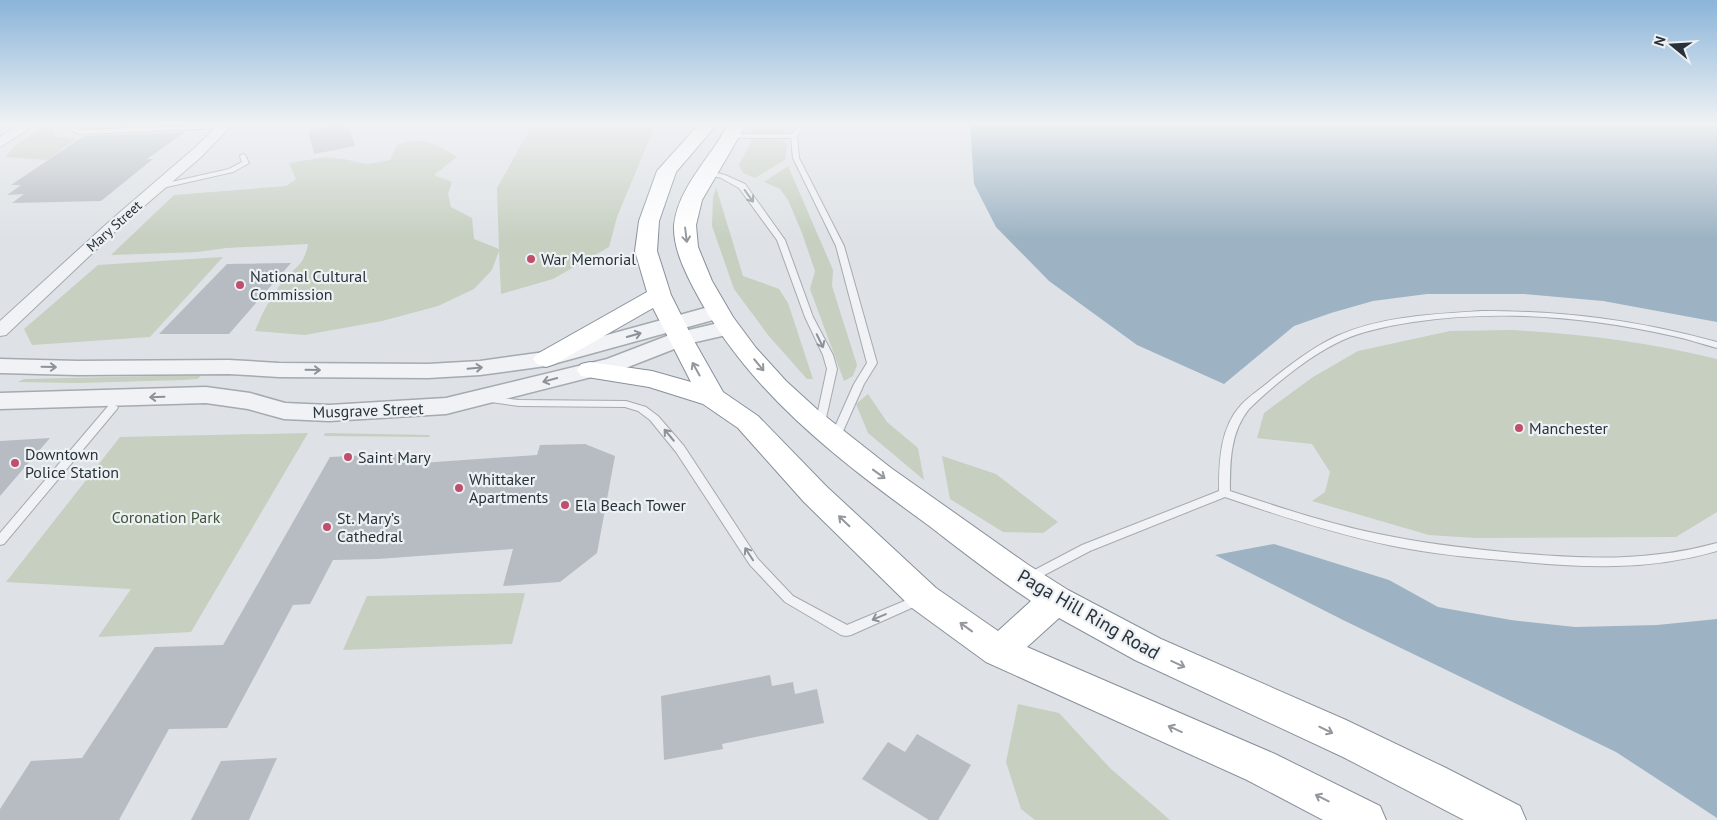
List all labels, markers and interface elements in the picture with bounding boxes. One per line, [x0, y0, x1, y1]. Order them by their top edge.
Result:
north arrow [1647, 20, 1697, 70]
text: N [1650, 34, 1670, 48]
one-way arrow [744, 189, 754, 203]
street label: Mary Street [83, 196, 146, 256]
one-way arrow [681, 227, 691, 243]
place label: War Memorial [541, 249, 636, 269]
marker: War Memorial [525, 253, 537, 265]
place label: National Cultural Commission [250, 266, 367, 304]
marker: National Cultural Commission [234, 279, 246, 291]
one-way arrow [626, 329, 642, 339]
one-way arrow [816, 333, 826, 348]
one-way arrow [753, 359, 764, 372]
one-way arrow [40, 362, 56, 372]
one-way arrow [691, 362, 701, 376]
one-way arrow [467, 363, 483, 373]
one-way arrow [304, 365, 321, 375]
one-way arrow [543, 376, 559, 386]
one-way arrow [150, 392, 166, 401]
street label: Musgrave Street [312, 398, 424, 422]
place label: Manchester [1529, 418, 1609, 438]
marker: Manchester [1513, 422, 1525, 434]
one-way arrow [663, 429, 674, 442]
place label: Downtown Police Station [25, 444, 119, 482]
place label: Saint Mary [358, 447, 431, 467]
marker: Saint Mary [342, 451, 354, 463]
marker: Downtown Police Station [9, 457, 21, 469]
place label: Whittaker Apartments [469, 469, 549, 507]
one-way arrow [872, 469, 886, 479]
marker: Whittaker Apartments [453, 482, 465, 494]
place label: Ela Beach Tower [575, 495, 687, 515]
marker: Ela Beach Tower [559, 499, 571, 511]
park label: Coronation Park [112, 507, 221, 527]
place label: St. Mary’s Cathedral [337, 508, 403, 546]
one-way arrow [837, 515, 850, 527]
marker: St. Mary’s Cathedral [321, 521, 333, 533]
one-way arrow [744, 547, 754, 561]
street label: Paga Hill Ring Road [1014, 564, 1164, 664]
one-way arrow [872, 613, 887, 622]
one-way arrow [960, 622, 974, 632]
one-way arrow [1170, 659, 1185, 669]
one-way arrow [1168, 723, 1183, 733]
one-way arrow [1318, 726, 1333, 736]
one-way arrow [1315, 793, 1330, 802]

